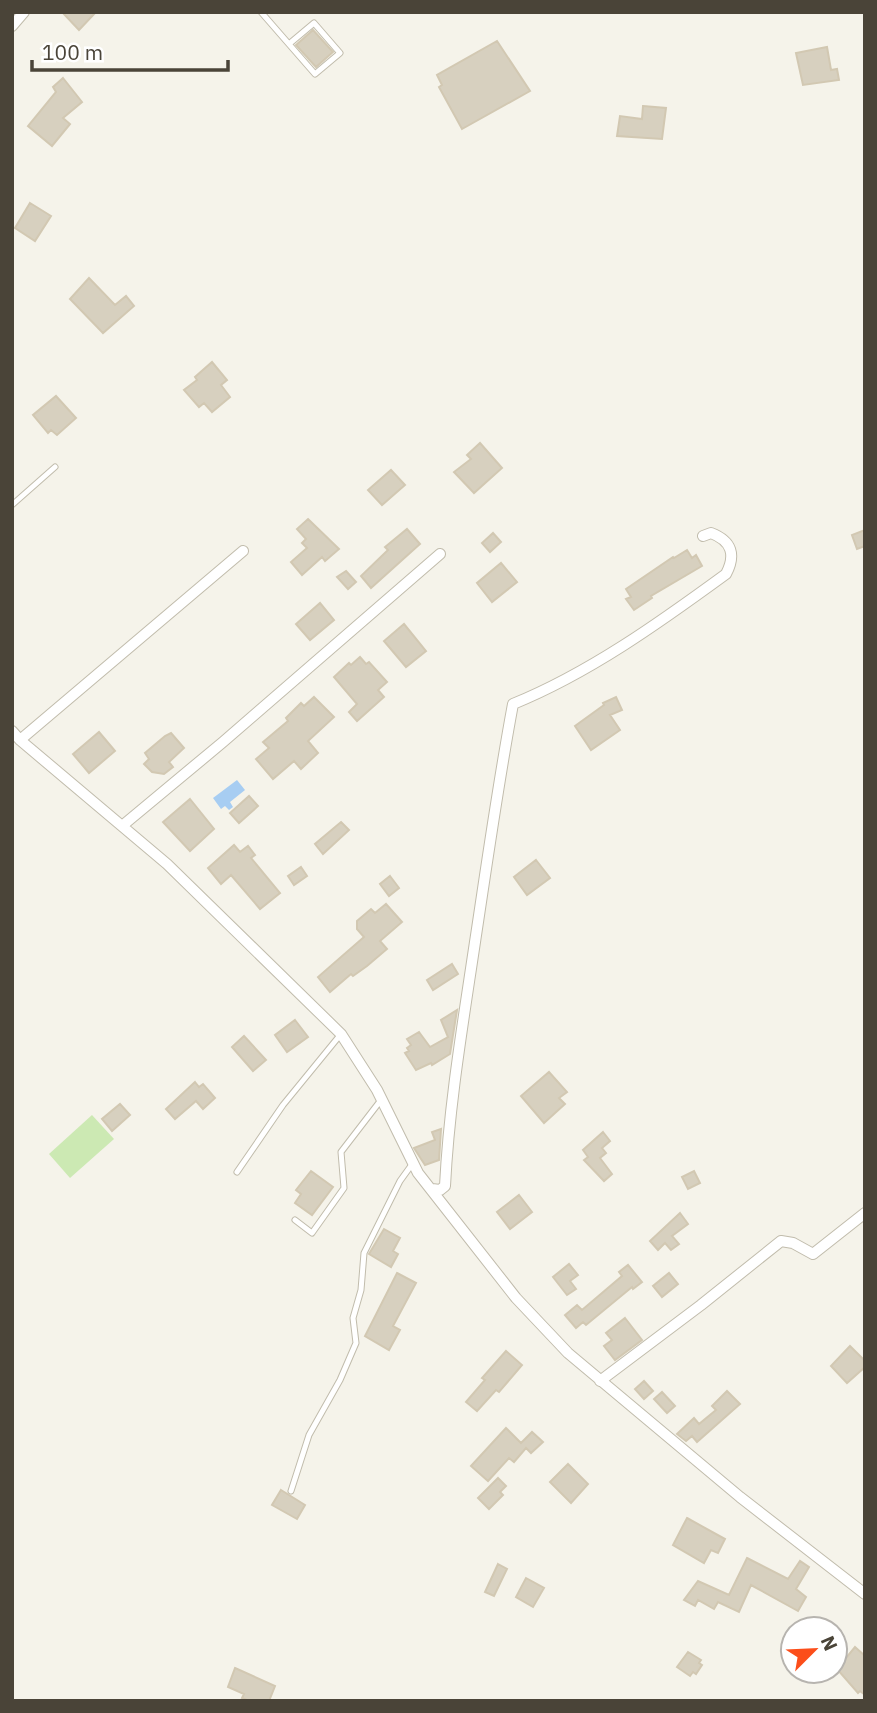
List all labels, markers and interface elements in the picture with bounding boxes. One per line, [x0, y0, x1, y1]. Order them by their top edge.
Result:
scale bar [32, 28, 228, 72]
text: 100 m [42, 38, 103, 66]
north arrow [779, 1615, 849, 1685]
text: N [816, 1632, 843, 1654]

